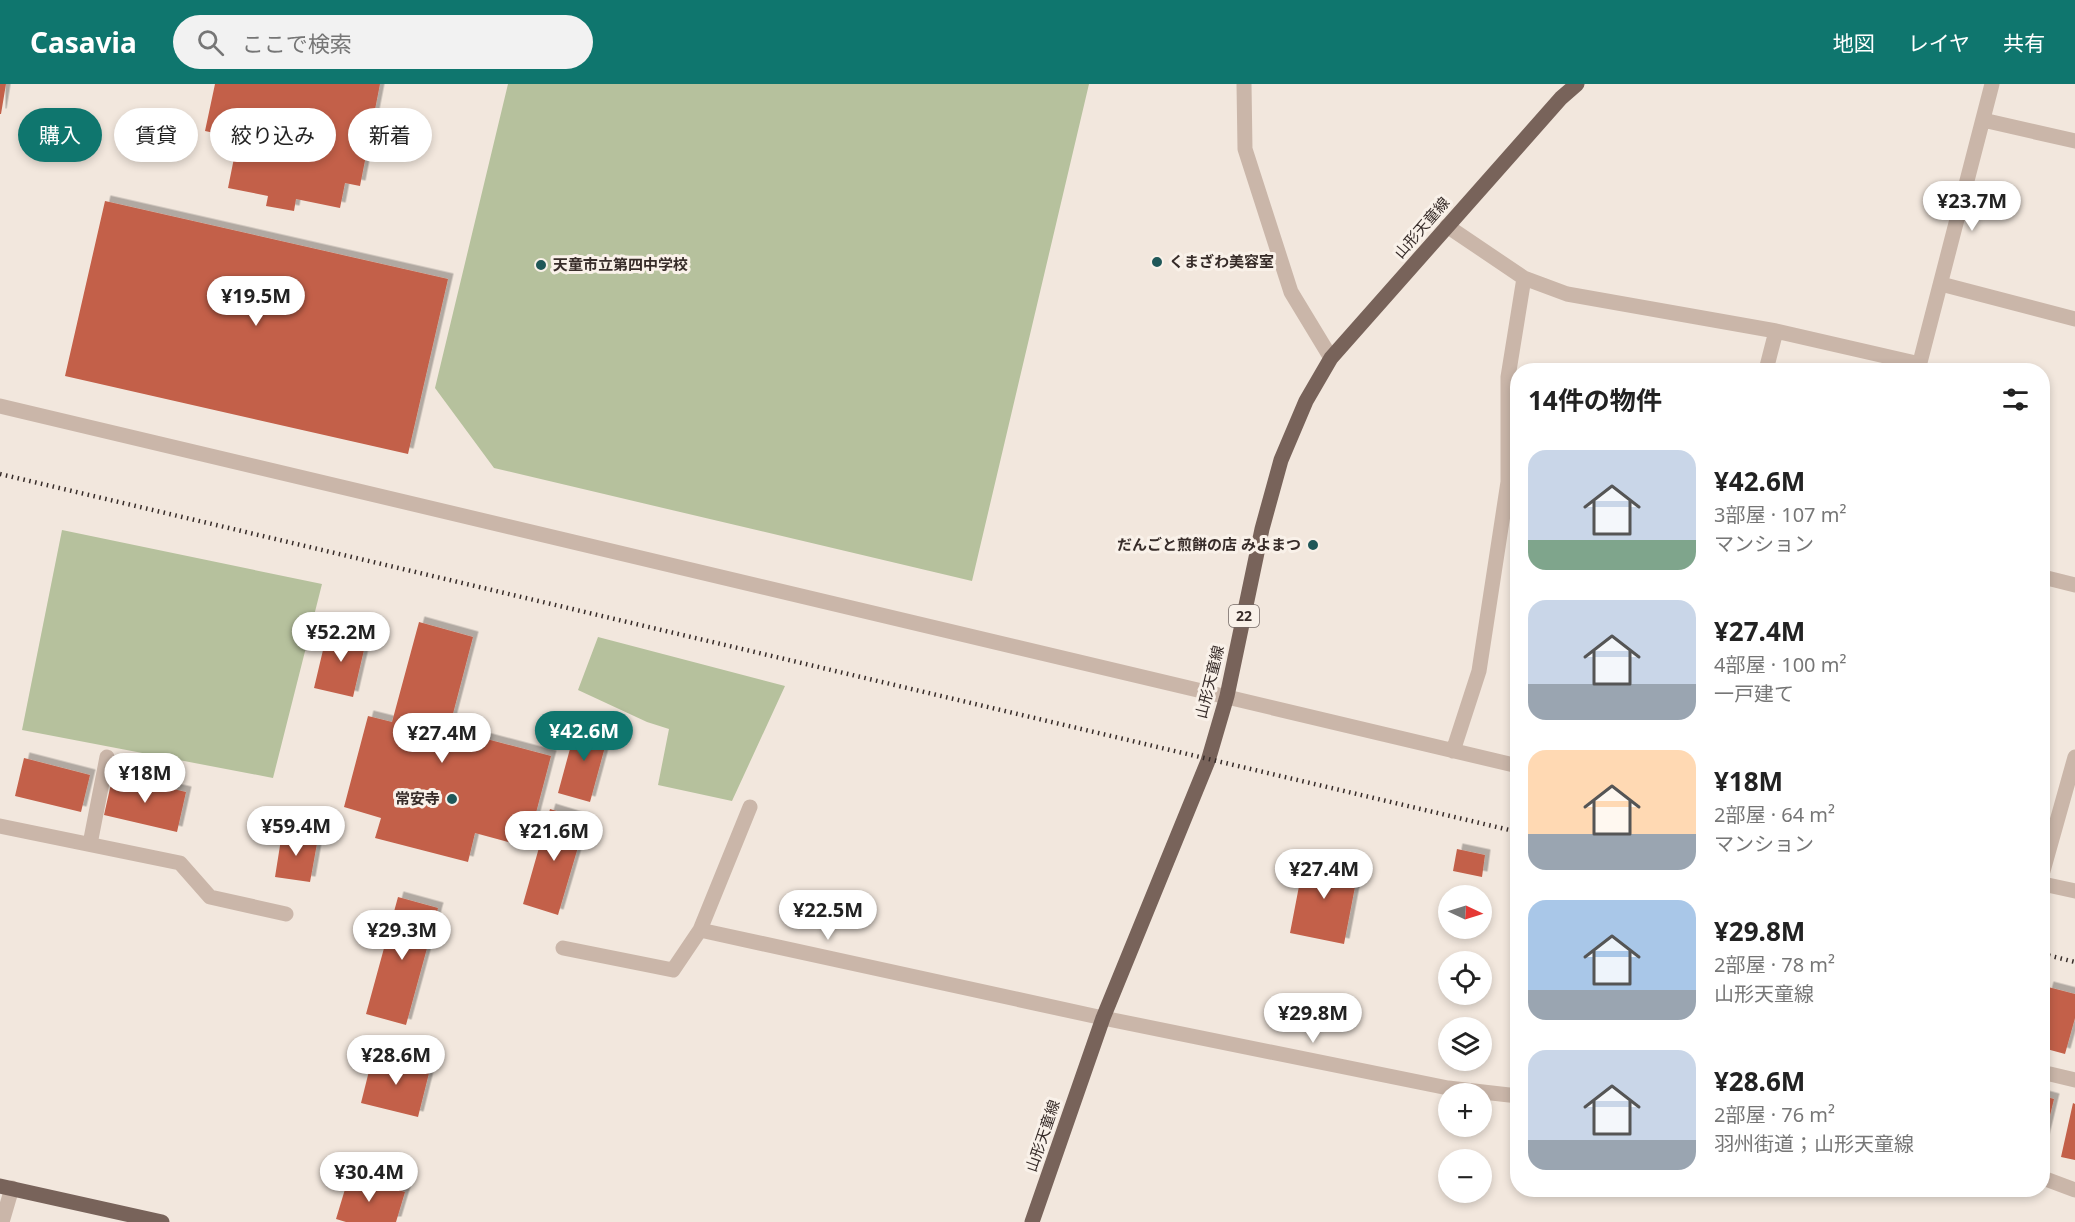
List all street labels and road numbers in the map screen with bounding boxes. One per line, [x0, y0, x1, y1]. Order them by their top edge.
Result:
street label: 山形天童線 [1389, 192, 1453, 262]
road number: 22 [1229, 605, 1259, 627]
street label: 山形天童線 [1190, 643, 1228, 721]
street label: 山形天童線 [1020, 1097, 1064, 1174]

